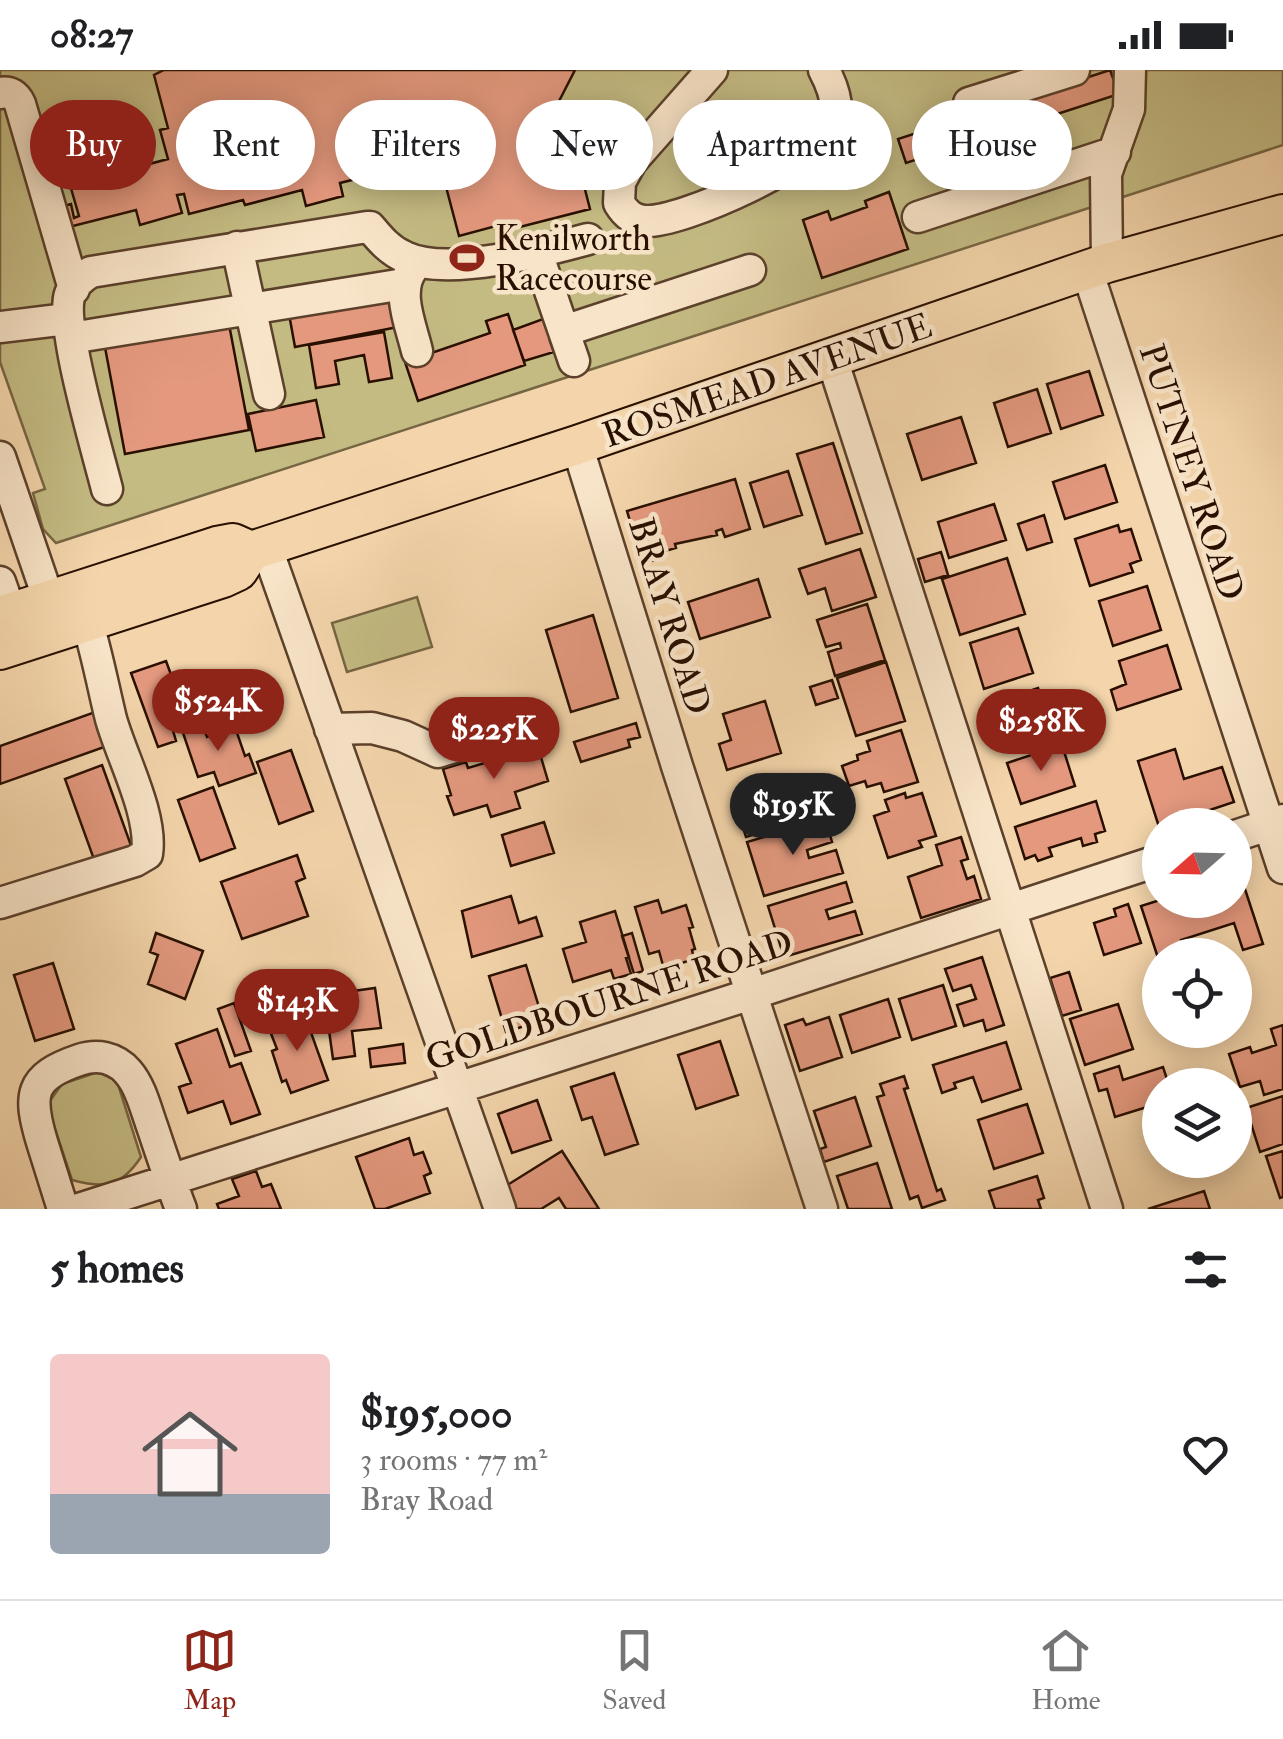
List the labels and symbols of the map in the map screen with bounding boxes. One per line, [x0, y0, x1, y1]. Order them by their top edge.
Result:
place label: Kenilworth Racecourse [495, 217, 652, 301]
sports icon: Kenilworth Racecourse [448, 239, 486, 277]
street label: ROSMEAD AVENUE [597, 304, 938, 458]
street label: PUTNEY ROAD [1129, 339, 1253, 606]
street label: BRAY ROAD [618, 513, 720, 720]
pin: $524K [148, 669, 288, 754]
pin: $258K [971, 689, 1111, 774]
pin: $225K [424, 697, 564, 782]
pin: $195K [723, 773, 863, 858]
north arrow [1142, 808, 1252, 918]
street label: GOLDBOURNE ROAD [420, 921, 799, 1081]
pin: $143K [227, 969, 367, 1054]

